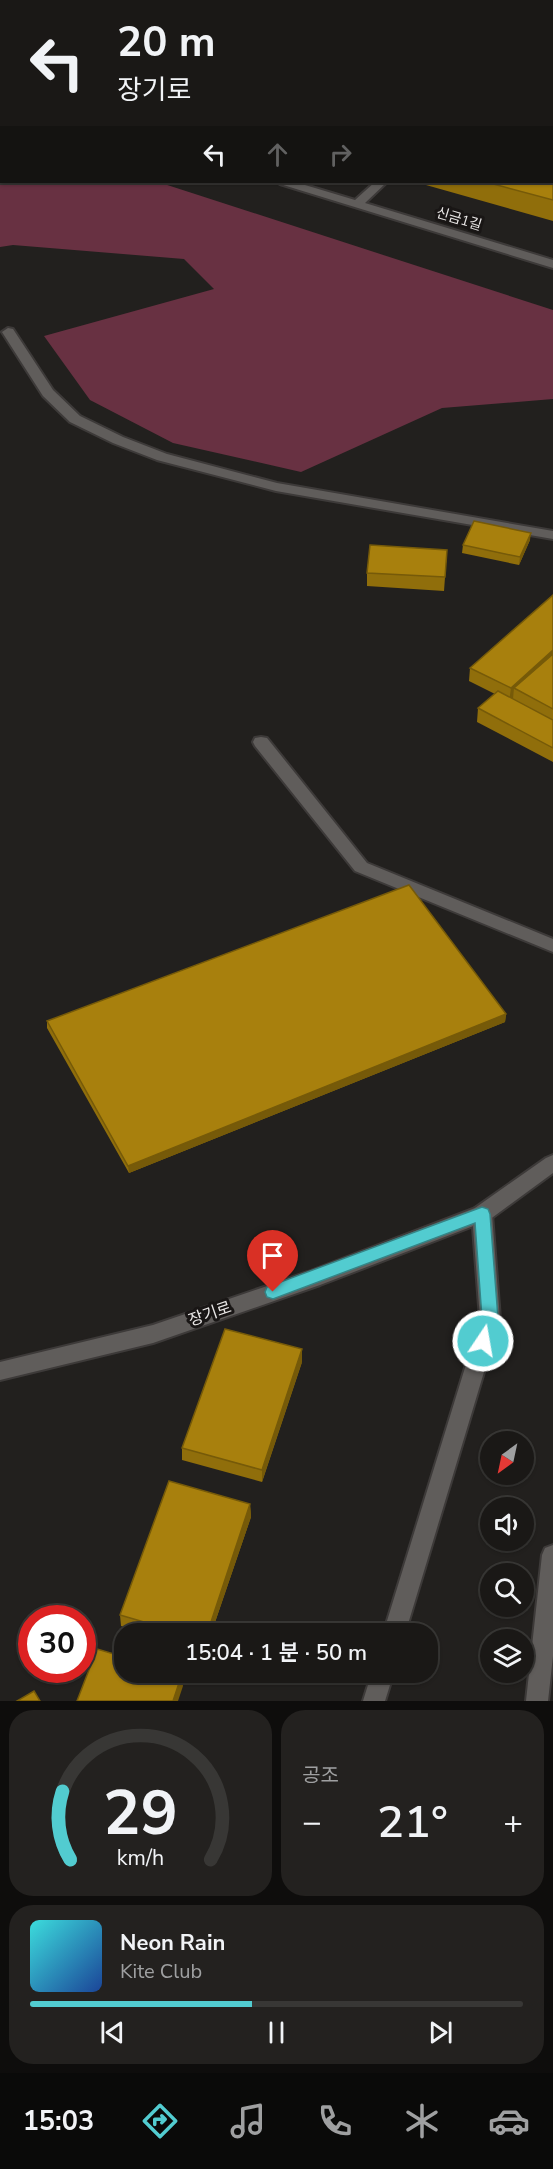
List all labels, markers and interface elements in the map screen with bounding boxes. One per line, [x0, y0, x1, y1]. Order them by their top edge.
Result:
text: 20 m [117, 14, 216, 71]
icon: left [18, 24, 96, 102]
text: 장기로 [117, 72, 192, 109]
icon: left [198, 138, 231, 171]
icon: ahead [261, 138, 294, 171]
icon: right [324, 138, 357, 171]
street label: 신금1길 [434, 203, 484, 235]
pin [247, 1230, 298, 1292]
icon: arrive [256, 1239, 289, 1272]
street label: 장기로 [186, 1296, 235, 1332]
position arrow [451, 1309, 515, 1373]
north arrow [480, 1431, 534, 1485]
map controls [480, 1431, 534, 1683]
button: sound [480, 1497, 534, 1551]
button: search [480, 1563, 534, 1617]
speed limit sign: 30 [18, 1605, 96, 1683]
button: layers [480, 1629, 534, 1683]
text: 15:04 · 1 분 · 50 m [185, 1638, 367, 1668]
text: 공조 [302, 1762, 339, 1789]
text: 29 [103, 1771, 178, 1856]
text: 21° [377, 1792, 448, 1853]
text: − [302, 1800, 322, 1845]
text: + [503, 1800, 523, 1845]
text: km/h [117, 1843, 164, 1873]
text: Neon Rain [120, 1928, 225, 1958]
text: Kite Club [120, 1958, 202, 1985]
icon: previous [96, 2016, 129, 2049]
icon: pause [260, 2016, 293, 2049]
icon: next [424, 2016, 457, 2049]
icon: directions [139, 2100, 181, 2142]
icon: music [227, 2100, 269, 2142]
icon: phone [314, 2100, 356, 2142]
icon: climate [401, 2100, 443, 2142]
icon: car [488, 2100, 530, 2142]
text: 15:03 [23, 2103, 94, 2140]

